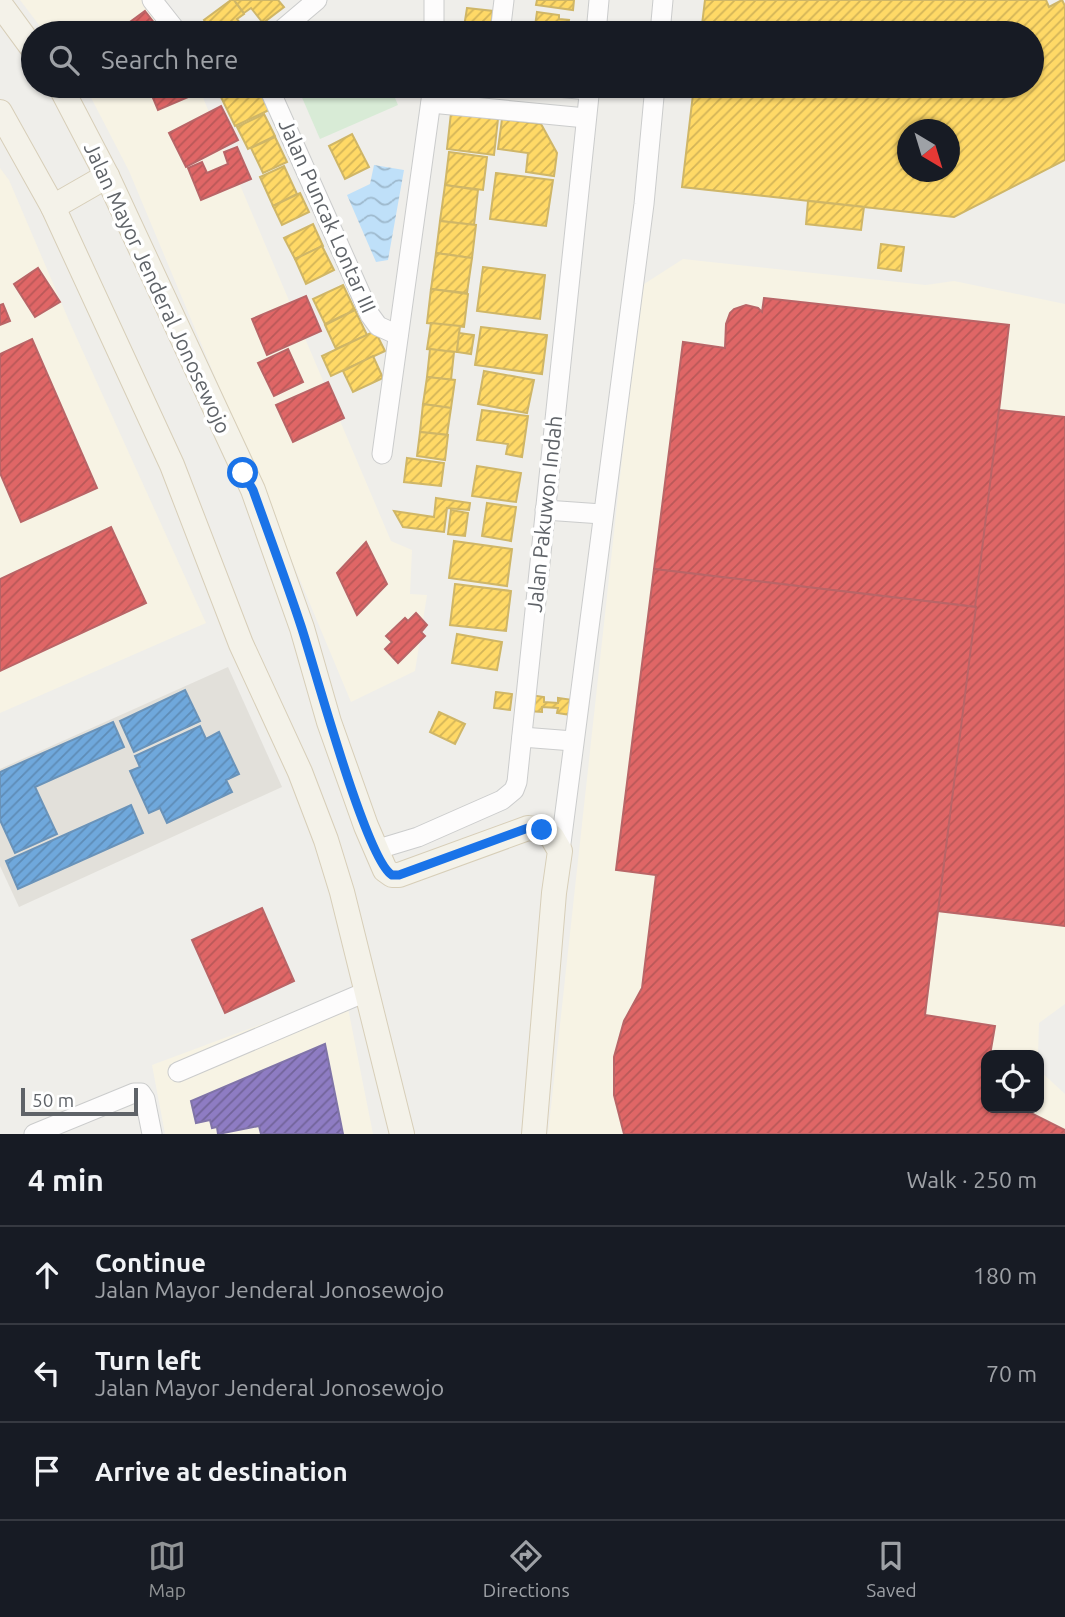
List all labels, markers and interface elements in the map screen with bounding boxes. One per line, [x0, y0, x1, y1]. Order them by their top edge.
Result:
search box [21, 21, 1044, 98]
icon: search [45, 41, 83, 79]
text: Search here [101, 45, 238, 74]
street label: Jalan Puncak Lontar III [274, 115, 382, 316]
north arrow [897, 119, 960, 182]
street label: Jalan Mayor Jenderal Jonosewojo [80, 138, 236, 437]
street label: Jalan Pakuwon Indah [522, 414, 566, 613]
route start [227, 457, 258, 488]
route end [526, 814, 557, 845]
map controls [981, 1050, 1044, 1113]
button: locate [981, 1050, 1044, 1113]
scale bar [21, 1085, 138, 1117]
text: 50 m [32, 1089, 74, 1111]
text: 4 min [28, 1163, 104, 1197]
text: Walk · 250 m [906, 1167, 1037, 1192]
text: Continue [95, 1248, 206, 1277]
icon: ahead [28, 1256, 66, 1294]
text: 180 m [973, 1263, 1037, 1288]
text: Jalan Mayor Jenderal Jonosewojo [95, 1277, 444, 1302]
text: Turn left [95, 1346, 201, 1375]
icon: left [28, 1354, 66, 1392]
text: 70 m [986, 1361, 1037, 1386]
text: Jalan Mayor Jenderal Jonosewojo [95, 1375, 444, 1400]
icon: arrive [28, 1452, 66, 1490]
text: Arrive at destination [95, 1457, 348, 1486]
tab: Map [148, 1537, 186, 1601]
tab: Directions [483, 1537, 570, 1601]
tab: Saved [866, 1537, 917, 1601]

